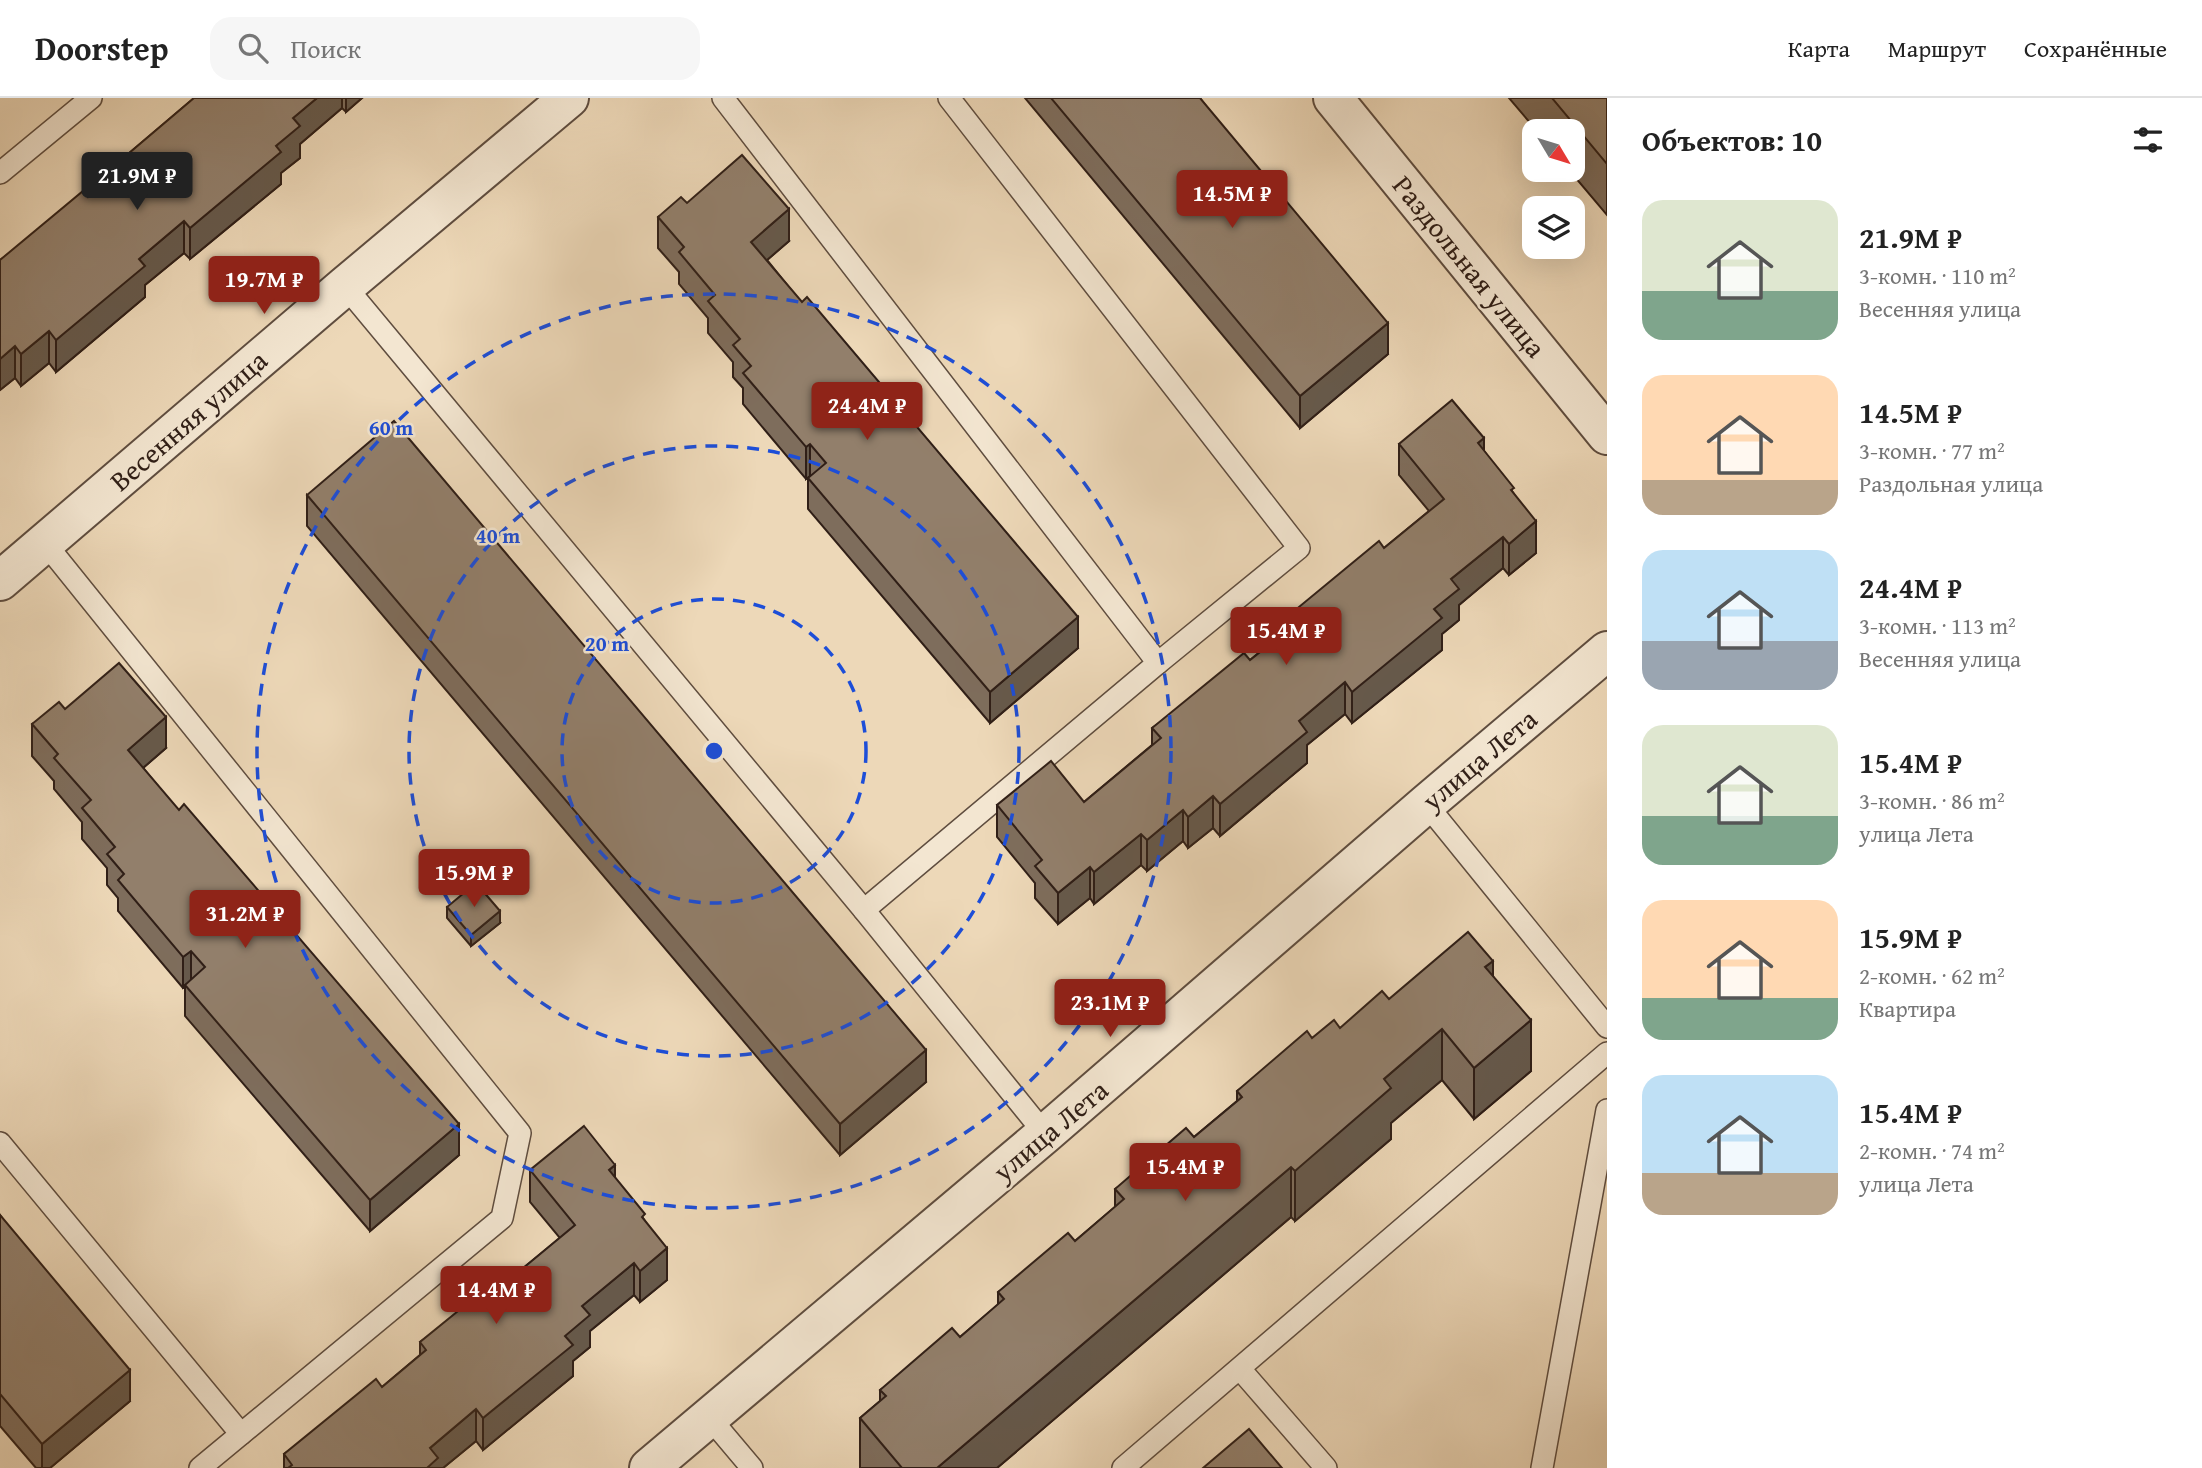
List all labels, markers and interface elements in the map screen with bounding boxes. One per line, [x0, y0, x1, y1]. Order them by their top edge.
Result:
search box [210, 17, 700, 80]
text: Doorstep [35, 24, 168, 72]
icon: search [234, 29, 272, 67]
text: Поиск [290, 29, 361, 68]
text: Карта [1788, 31, 1850, 66]
text: Маршрут [1888, 31, 1986, 66]
text: Сохранённые [2024, 31, 2167, 66]
text: Объектов: 10 [1642, 118, 1822, 162]
north arrow [1522, 119, 1586, 182]
map controls [1522, 119, 1585, 259]
icon: filters [2129, 121, 2167, 159]
pin: 21.9M ₽ [72, 152, 202, 212]
text: 21.9M ₽ [97, 158, 177, 191]
street label: Раздольная улица [1384, 166, 1557, 367]
pin: 14.5M ₽ [1167, 170, 1297, 230]
text: 14.5M ₽ [1192, 176, 1272, 209]
button: layers [1522, 196, 1585, 259]
text: 21.9M ₽ [1859, 215, 1962, 259]
icon: home [1698, 228, 1782, 312]
pin: 19.7M ₽ [199, 256, 329, 316]
text: 3-комн. · 110 m² [1859, 259, 2016, 292]
text: 19.7M ₽ [224, 262, 304, 295]
text: Весенняя улица [1859, 292, 2021, 325]
street label: Весенняя улица [100, 339, 276, 500]
pin: 24.4M ₽ [802, 382, 932, 442]
text: 24.4M ₽ [827, 388, 907, 421]
text: 14.5M ₽ [1859, 390, 1962, 434]
icon: home [1698, 403, 1782, 487]
text: 60 m [369, 412, 413, 443]
text: 3-комн. · 77 m² [1859, 434, 2005, 467]
text: Раздольная улица [1859, 467, 2043, 500]
text: 40 m [476, 520, 520, 551]
text: 24.4M ₽ [1859, 565, 1962, 609]
icon: home [1698, 578, 1782, 662]
pin: 15.4M ₽ [1221, 608, 1351, 667]
text: 3-комн. · 113 m² [1859, 609, 2016, 642]
text: 15.4M ₽ [1246, 613, 1326, 646]
text: 20 m [585, 628, 629, 659]
text: Весенняя улица [1859, 642, 2021, 675]
street label: улица Лета [1412, 698, 1546, 820]
centre of rings [702, 739, 726, 763]
text: 15.4M ₽ [1859, 740, 1962, 784]
icon: home [1698, 753, 1782, 837]
text: 3-комн. · 86 m² [1859, 784, 2005, 817]
text: улица Лета [1859, 817, 1974, 850]
pin: 15.9M ₽ [409, 850, 539, 909]
text: 15.9M ₽ [434, 855, 514, 888]
pin: 31.2M ₽ [180, 890, 310, 950]
text: 31.2M ₽ [205, 896, 285, 929]
text: 15.9M ₽ [1859, 915, 1962, 959]
icon: home [1698, 928, 1782, 1012]
text: 2-комн. · 62 m² [1859, 959, 2005, 992]
pin: 23.1M ₽ [1045, 979, 1175, 1039]
text: 23.1M ₽ [1070, 985, 1150, 1018]
text: Квартира [1859, 992, 1956, 1025]
street label: улица Лета [983, 1069, 1117, 1191]
text: 15.4M ₽ [1859, 1090, 1962, 1134]
icon: home [1698, 1103, 1782, 1187]
text: 2-комн. · 74 m² [1859, 1134, 2005, 1167]
pin: 15.4M ₽ [1120, 1144, 1250, 1203]
text: 15.4M ₽ [1145, 1149, 1225, 1182]
text: улица Лета [1859, 1167, 1974, 1200]
pin: 14.4M ₽ [431, 1266, 561, 1326]
text: 14.4M ₽ [456, 1272, 536, 1305]

